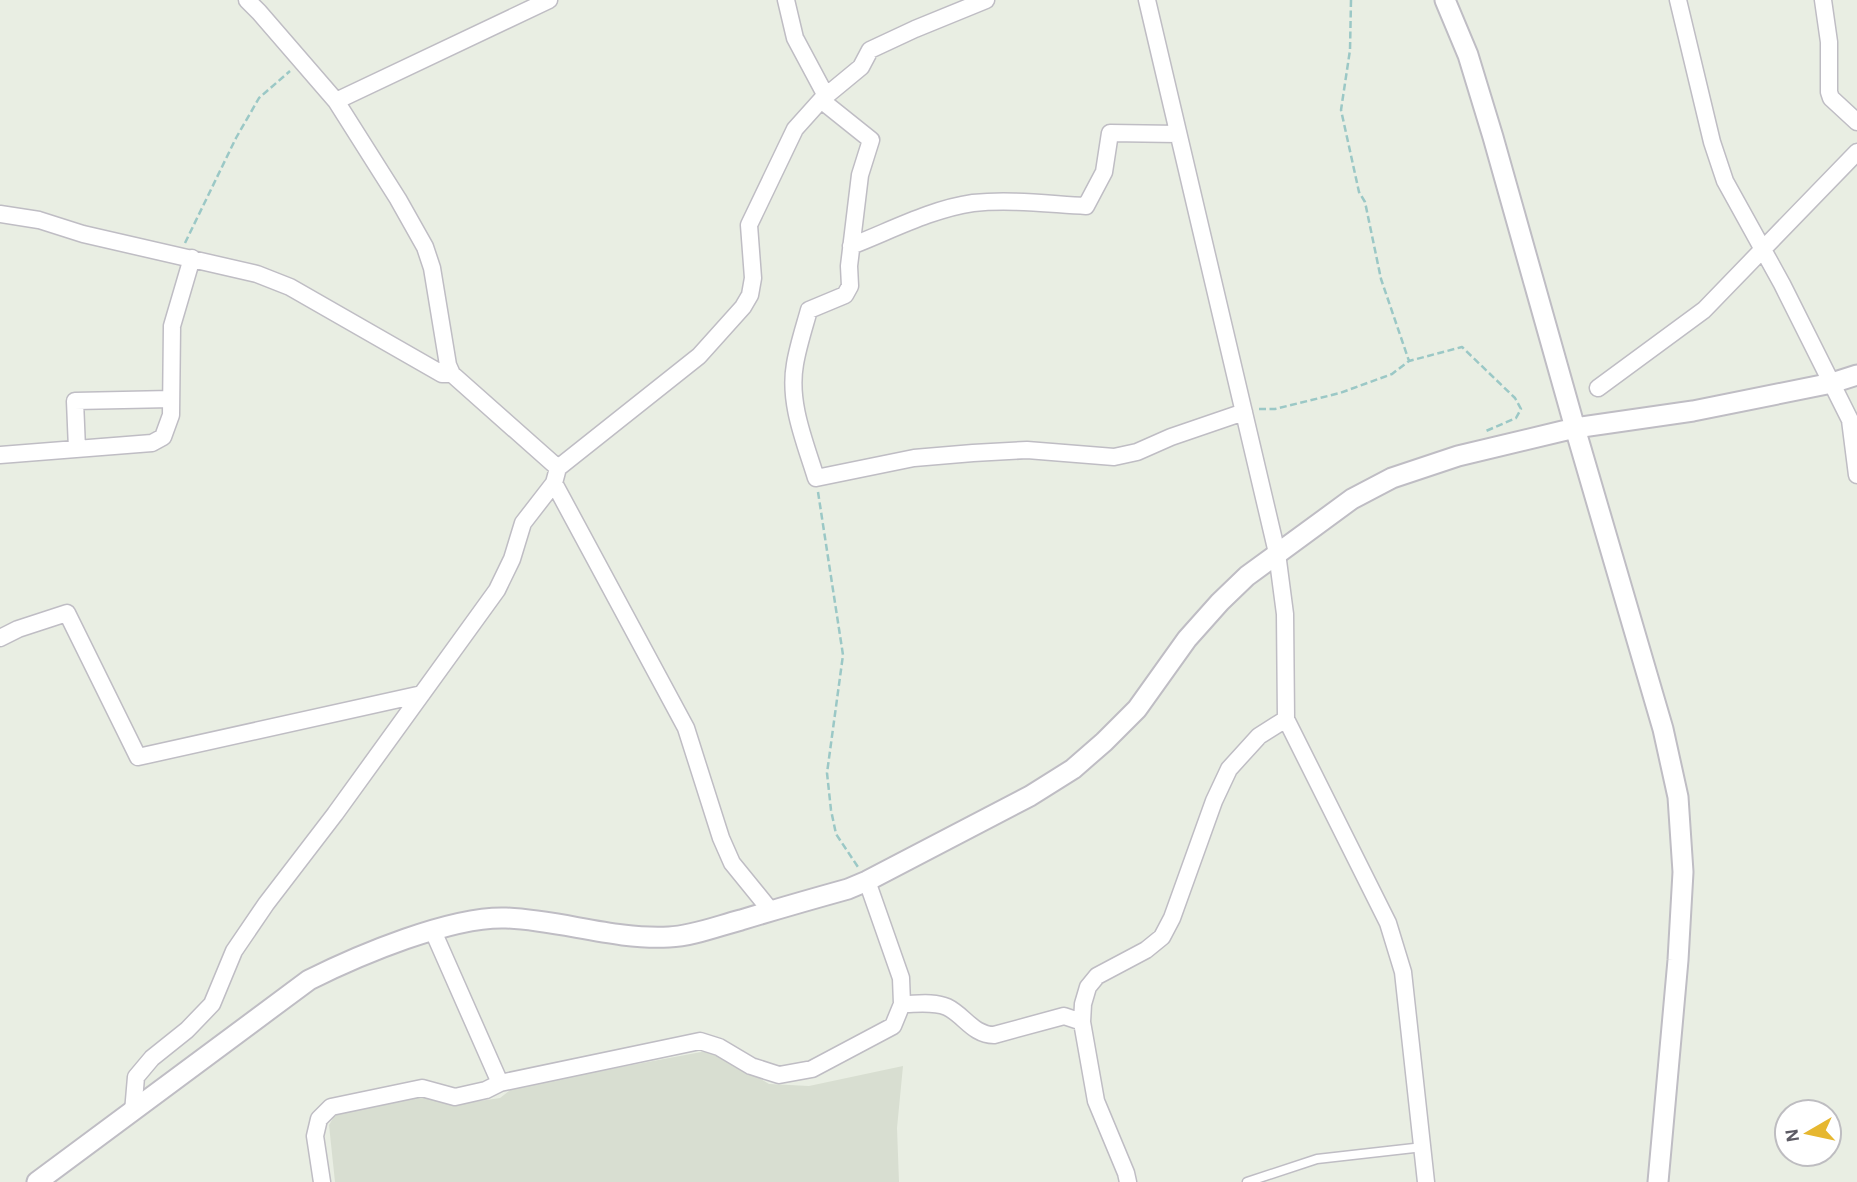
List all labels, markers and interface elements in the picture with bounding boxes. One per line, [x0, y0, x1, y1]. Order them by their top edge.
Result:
north arrow [1773, 1098, 1843, 1168]
text: N [1782, 1127, 1803, 1143]

